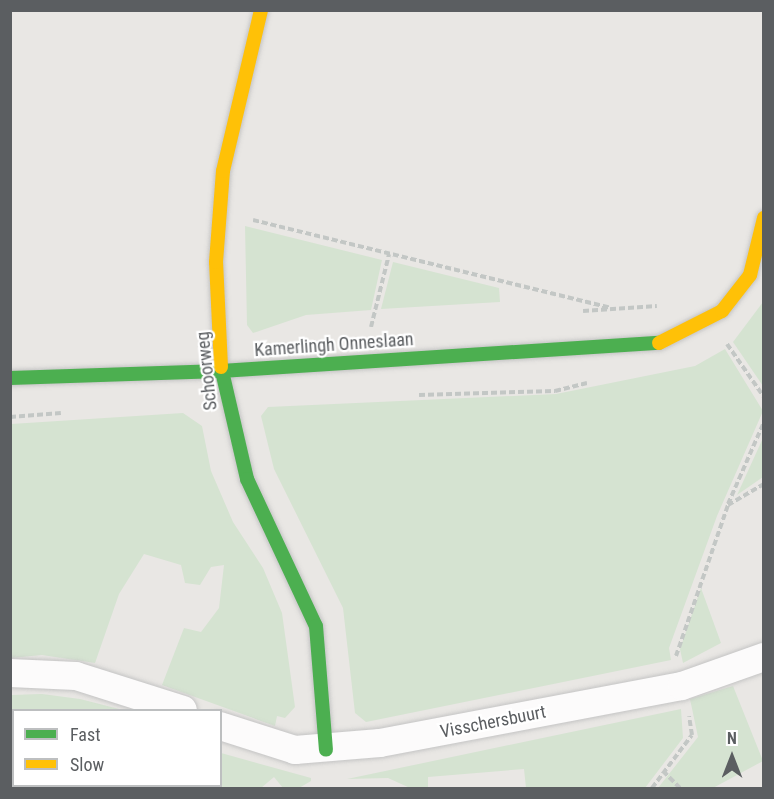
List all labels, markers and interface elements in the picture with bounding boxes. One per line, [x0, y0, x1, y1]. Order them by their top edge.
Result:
street label: Kamerlingh Onneslaan [254, 329, 414, 361]
street label: Schoorweg [192, 331, 222, 411]
street label: Visschersbuurt [438, 701, 548, 743]
legend [12, 709, 222, 787]
text: Fast [70, 724, 101, 745]
north arrow [702, 727, 762, 787]
text: N [727, 729, 737, 748]
text: Slow [70, 754, 104, 775]

